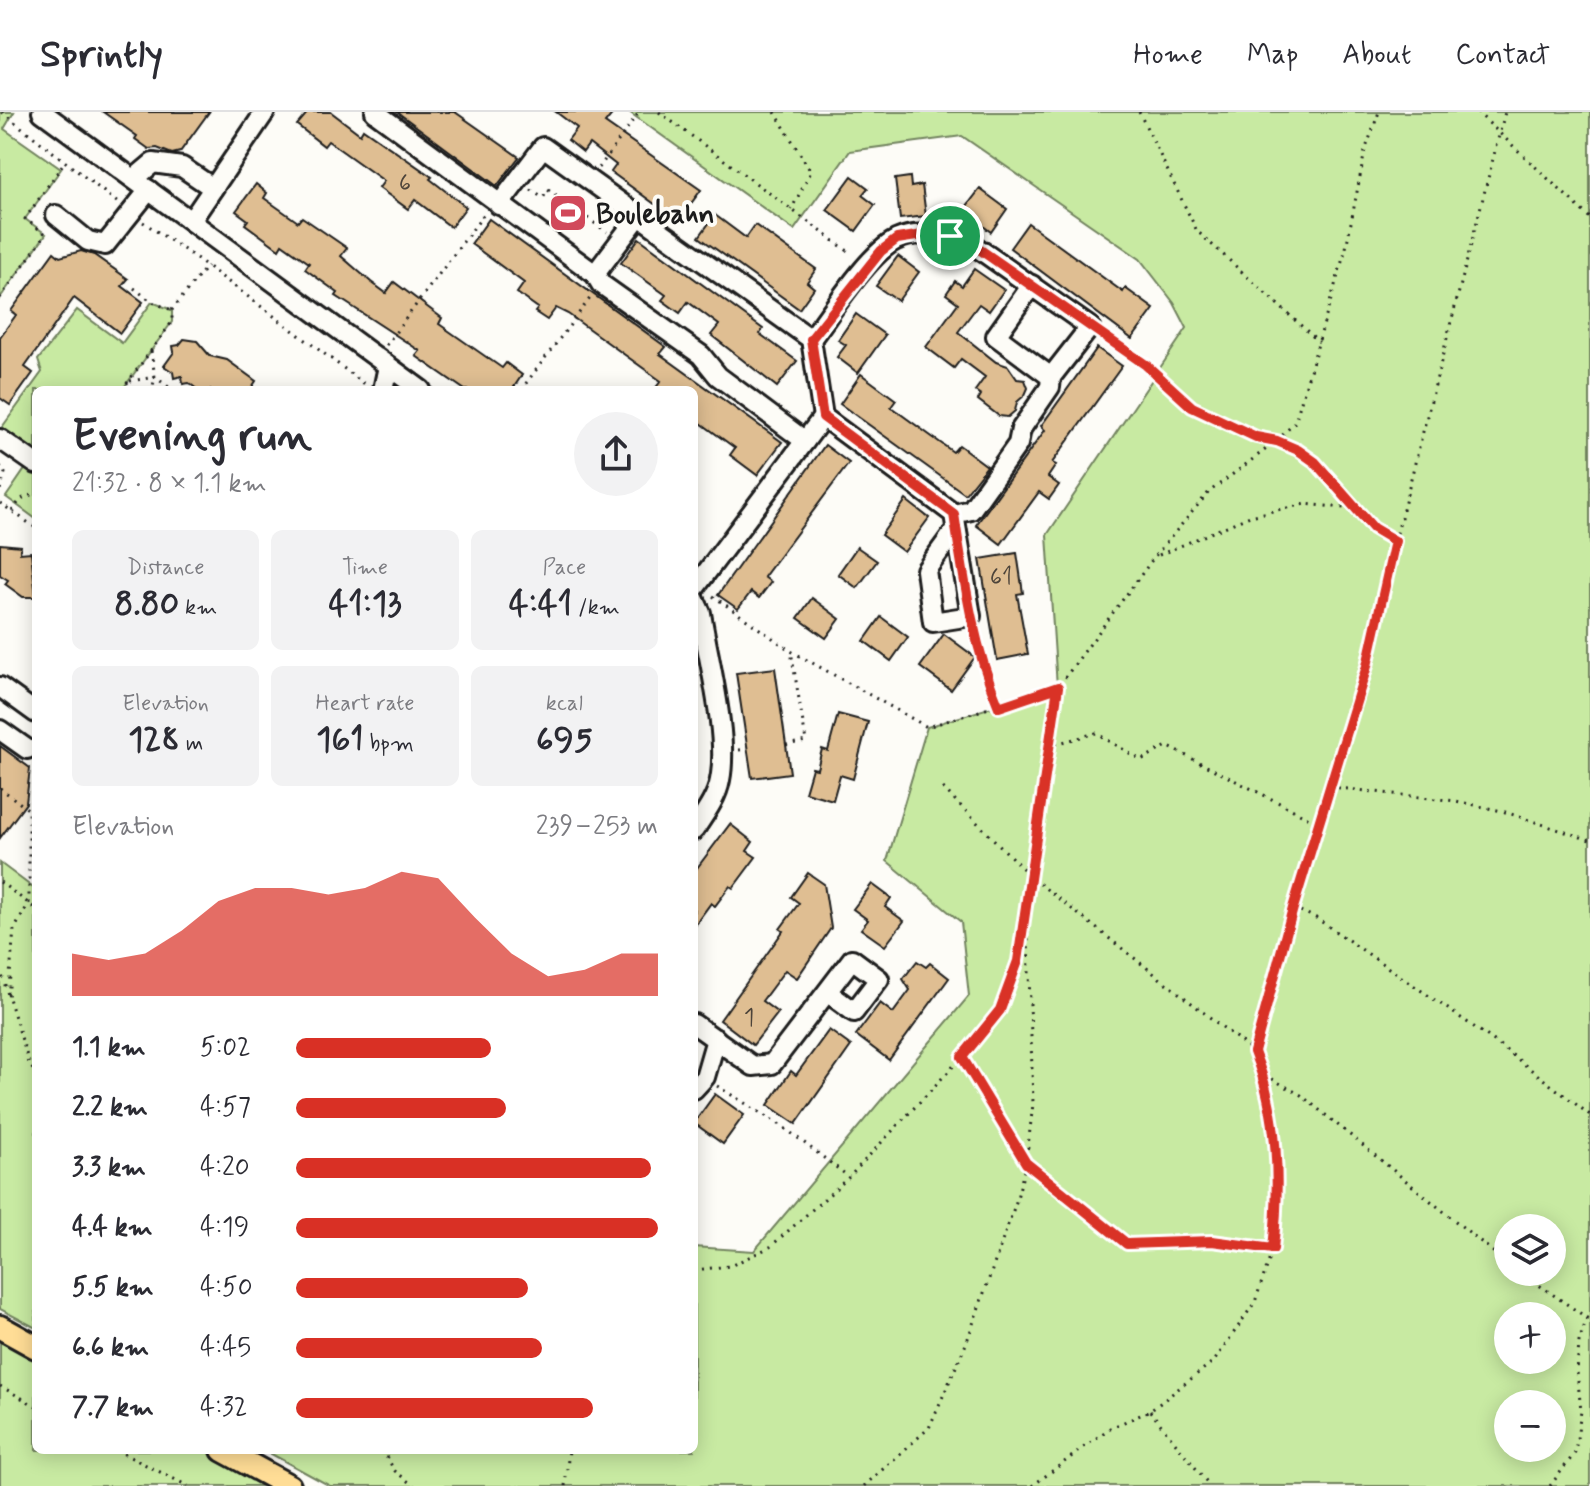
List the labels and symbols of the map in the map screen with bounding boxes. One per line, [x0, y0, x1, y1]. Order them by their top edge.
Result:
house number: 6 [399, 168, 411, 199]
sports icon: Boulebahn [547, 192, 589, 234]
place label: Boulebahn [596, 197, 715, 234]
pin [916, 202, 984, 270]
house number: 61 [990, 562, 1012, 593]
house number: 1 [744, 1003, 754, 1034]

